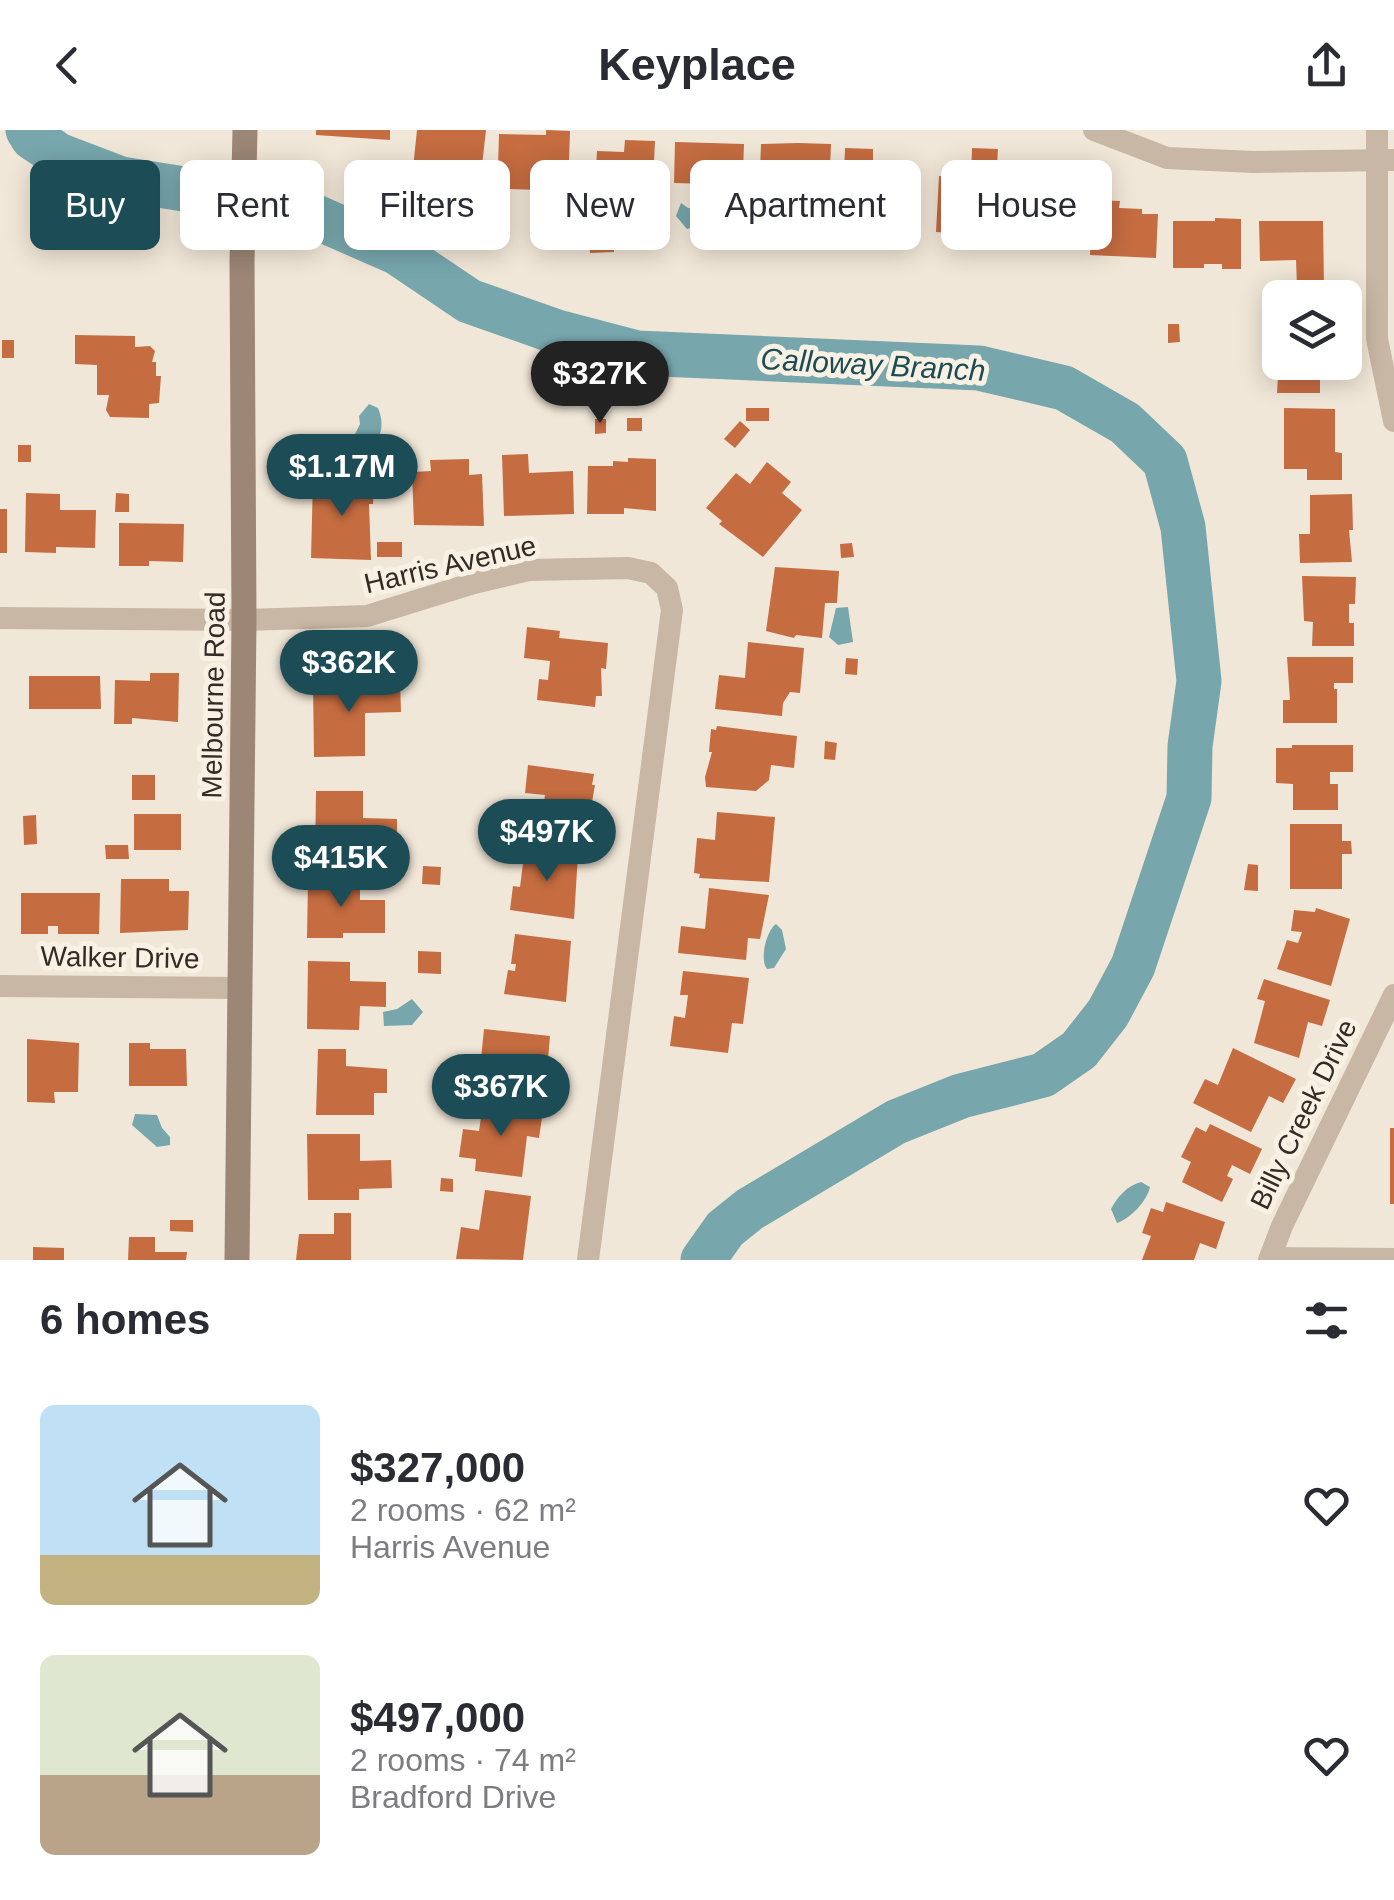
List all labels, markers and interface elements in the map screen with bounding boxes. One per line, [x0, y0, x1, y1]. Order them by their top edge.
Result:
icon: back [40, 38, 95, 93]
icon: share [1299, 38, 1354, 93]
text: Keyplace [598, 39, 796, 90]
chip: Buy [30, 160, 160, 250]
chip: Rent [180, 160, 324, 250]
chip: Filters [344, 160, 510, 250]
chip: New [530, 160, 670, 250]
chip: Apartment [690, 160, 921, 250]
chip: House [941, 160, 1112, 250]
map controls [1262, 280, 1362, 380]
button: layers [1262, 280, 1362, 380]
pin: $327K [530, 341, 670, 426]
water label: Calloway Branch [760, 342, 986, 387]
text: $327K [553, 355, 647, 391]
pin: $1.17M [261, 434, 423, 519]
text: $1.17M [289, 448, 395, 484]
street label: Harris Avenue [361, 530, 539, 599]
street label: Melbourne Road [196, 591, 231, 799]
pin: $362K [279, 630, 419, 715]
text: $362K [302, 644, 396, 680]
pin: $497K [477, 799, 617, 884]
text: $497K [500, 813, 594, 849]
pin: $415K [271, 825, 411, 910]
text: $415K [294, 839, 388, 875]
street label: Walker Drive [40, 941, 200, 974]
street label: Billy Creek Drive [1244, 1014, 1363, 1214]
pin: $367K [431, 1054, 571, 1139]
text: $367K [454, 1068, 548, 1104]
icon: filters [1299, 1293, 1354, 1348]
text: 6 homes [40, 1296, 210, 1343]
text: $327,000 [350, 1444, 525, 1491]
icon: home [120, 1445, 240, 1565]
icon: heart [1299, 1478, 1354, 1533]
text: 2 rooms · 62 m² [350, 1492, 576, 1528]
text: Harris Avenue [350, 1529, 550, 1565]
text: $497,000 [350, 1694, 525, 1741]
icon: home [120, 1695, 240, 1815]
icon: heart [1299, 1728, 1354, 1783]
text: 2 rooms · 74 m² [350, 1742, 576, 1778]
text: Bradford Drive [350, 1779, 556, 1815]

